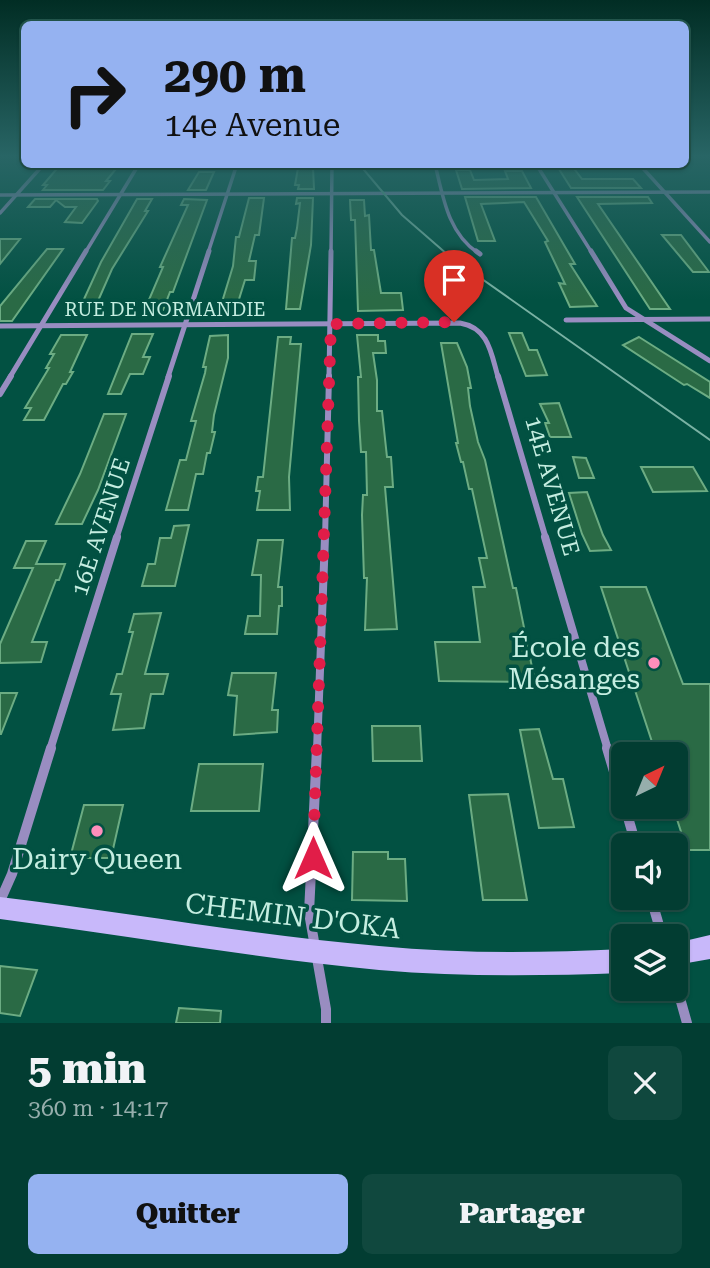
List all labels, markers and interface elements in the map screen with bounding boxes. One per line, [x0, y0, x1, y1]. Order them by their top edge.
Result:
text: 290 m [164, 47, 306, 104]
icon: right [49, 49, 140, 140]
text: 14e Avenue [164, 106, 340, 144]
pin [424, 250, 484, 322]
icon: arrive [435, 261, 473, 299]
street label: RUE DE NORMANDIE [65, 298, 265, 321]
street label: 14E AVENUE [519, 413, 585, 559]
street label: 16E AVENUE [66, 455, 136, 599]
place label: École des Mésanges [508, 630, 640, 696]
marker: École des Mésanges [646, 655, 662, 671]
north arrow [611, 742, 688, 819]
map controls [611, 742, 688, 1001]
position arrow [276, 821, 350, 895]
marker: Dairy Queen [89, 823, 105, 839]
button: sound [611, 833, 688, 910]
place label: Dairy Queen [12, 843, 182, 876]
street label: CHEMIN D'OKA [183, 886, 403, 946]
button: layers [611, 924, 688, 1001]
text: 5 min [28, 1044, 146, 1093]
button: close [608, 1046, 682, 1120]
text: 360 m · 14:17 [28, 1095, 168, 1122]
button: Quitter [28, 1174, 348, 1254]
button: Partager [362, 1174, 682, 1254]

